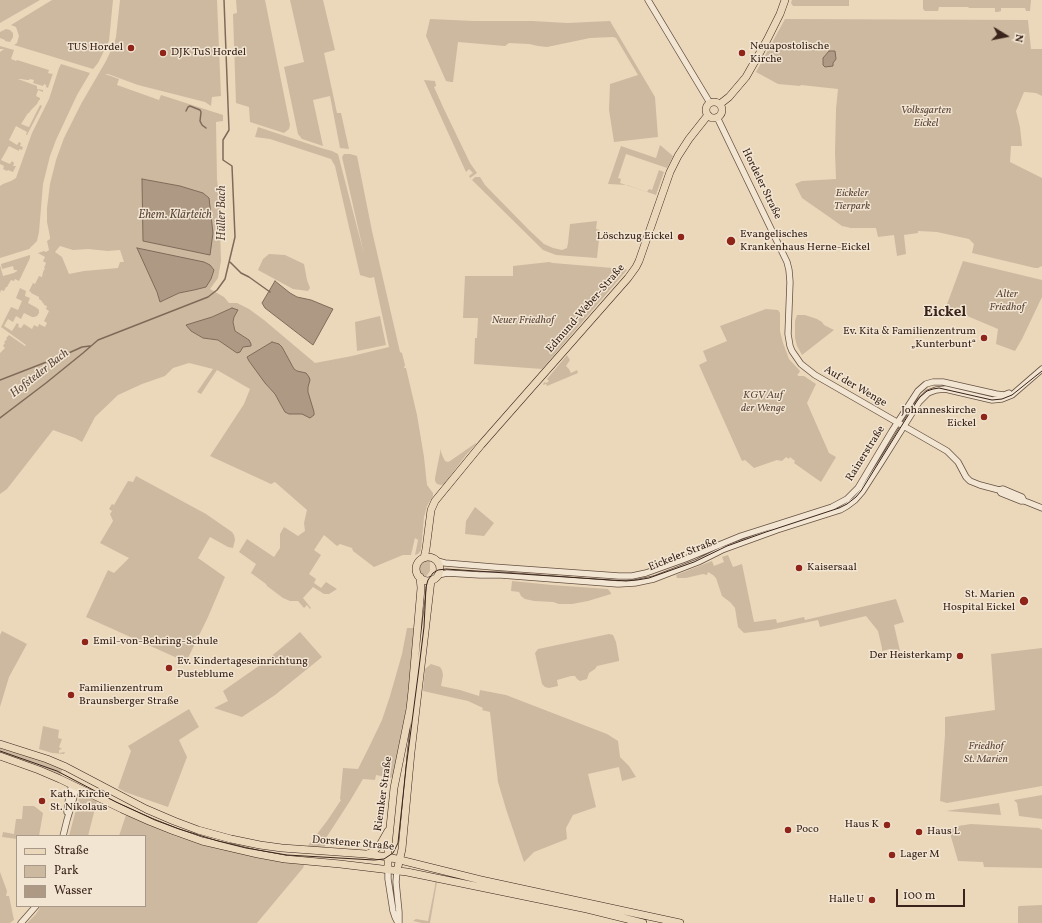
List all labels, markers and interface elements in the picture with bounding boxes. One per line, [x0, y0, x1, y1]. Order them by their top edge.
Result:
north arrow [986, 16, 1026, 56]
text: N [1010, 33, 1026, 43]
place label: Neuapostolische Kirche [750, 40, 829, 66]
place label: TUS Hordel [67, 41, 123, 55]
marker: TUS Hordel [126, 43, 136, 53]
place label: DJK TuS Hordel [171, 46, 246, 60]
marker: DJK TuS Hordel [158, 48, 168, 58]
marker: Neuapostolische Kirche [737, 48, 747, 58]
park label: Volksgarten Eickel [901, 104, 951, 130]
street label: Hordeler Straße [738, 146, 784, 222]
water label: Hüller Bach [216, 185, 230, 241]
park label: Eickeler Tierpark [834, 187, 870, 213]
water label: Ehem. Klärteich [138, 209, 212, 223]
place label: Evangelisches Krankenhaus Herne-Eickel [740, 228, 870, 254]
place label: Löschzug Eickel [597, 230, 673, 244]
marker: Löschzug Eickel [676, 232, 686, 242]
marker: Evangelisches Krankenhaus Herne-Eickel [725, 235, 737, 247]
street label: Edmund-Weber-Straße [544, 262, 628, 356]
park label: Alter Friedhof [989, 288, 1025, 314]
district label: Eickel [924, 304, 966, 322]
park label: Neuer Friedhof [492, 314, 554, 328]
place label: Ev. Kita & Familienzentrum „Kunterbunt“ [843, 325, 976, 351]
marker: Ev. Kita & Familienzentrum „Kunterbunt“ [979, 333, 989, 343]
water label: Hofsteder Bach [8, 347, 72, 401]
street label: Auf der Wenge [821, 364, 889, 410]
park label: KGV Auf der Wenge [741, 389, 785, 415]
place label: Johanneskirche Eickel [901, 404, 976, 430]
marker: Johanneskirche Eickel [979, 412, 989, 422]
street label: Rainerstraße [844, 424, 888, 484]
street label: Eickeler Straße [647, 535, 719, 575]
place label: Kaisersaal [807, 561, 857, 575]
marker: Kaisersaal [794, 563, 804, 573]
place label: St. Marien Hospital Eickel [943, 588, 1015, 614]
marker: St. Marien Hospital Eickel [1018, 595, 1030, 607]
place label: Emil-von-Behring-Schule [93, 635, 218, 649]
marker: Emil-von-Behring-Schule [80, 637, 90, 647]
place label: Der Heisterkamp [869, 649, 952, 663]
marker: Der Heisterkamp [955, 651, 965, 661]
place label: Ev. Kindertageseinrichtung Pusteblume [177, 655, 308, 681]
marker: Ev. Kindertageseinrichtung Pusteblume [164, 663, 174, 673]
place label: Familienzentrum Braunsberger Straße [79, 682, 179, 708]
marker: Familienzentrum Braunsberger Straße [66, 690, 76, 700]
park label: Friedhof St. Marien [964, 740, 1008, 766]
street label: Riemker Straße [372, 756, 396, 832]
place label: Kath. Kirche St. Nikolaus [50, 788, 110, 814]
marker: Kath. Kirche St. Nikolaus [37, 796, 47, 806]
place label: Haus K [845, 818, 879, 832]
marker: Haus K [882, 820, 892, 830]
place label: Poco [796, 823, 819, 837]
marker: Poco [783, 825, 793, 835]
place label: Haus L [927, 825, 960, 839]
marker: Haus L [914, 827, 924, 837]
street label: Dorstener Straße [311, 834, 395, 854]
legend [16, 835, 146, 907]
text: Straße [54, 843, 89, 859]
place label: Lager M [900, 848, 940, 862]
marker: Lager M [887, 850, 897, 860]
text: Park [54, 863, 79, 879]
scale bar [898, 881, 967, 907]
text: Wasser [54, 883, 92, 899]
text: 100 m [903, 888, 935, 904]
place label: Halle U [829, 893, 864, 907]
marker: Halle U [867, 895, 877, 905]

